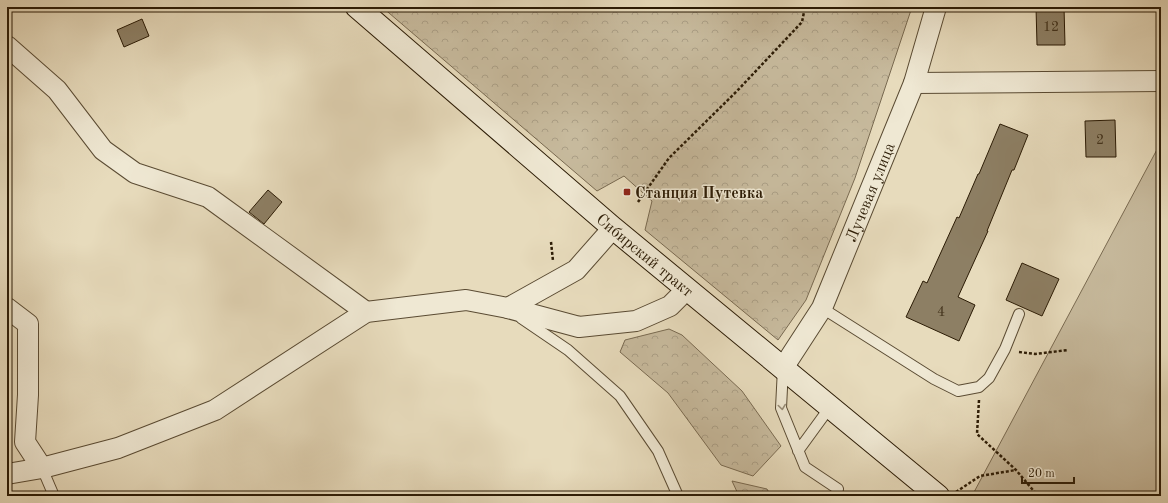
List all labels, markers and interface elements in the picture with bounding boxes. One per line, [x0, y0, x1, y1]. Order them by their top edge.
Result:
house number: 12 [1043, 20, 1059, 34]
house number: 2 [1096, 133, 1104, 147]
street label: Лучевая улица [844, 141, 899, 245]
place label: Станция Путевка [635, 186, 763, 202]
marker: Станция Путевка [622, 187, 632, 197]
street label: Сибирский тракт [593, 211, 695, 301]
house number: 4 [937, 305, 945, 319]
one-way arrow [777, 403, 786, 410]
scale bar [1022, 459, 1074, 485]
text: 20 m [1028, 468, 1055, 480]

